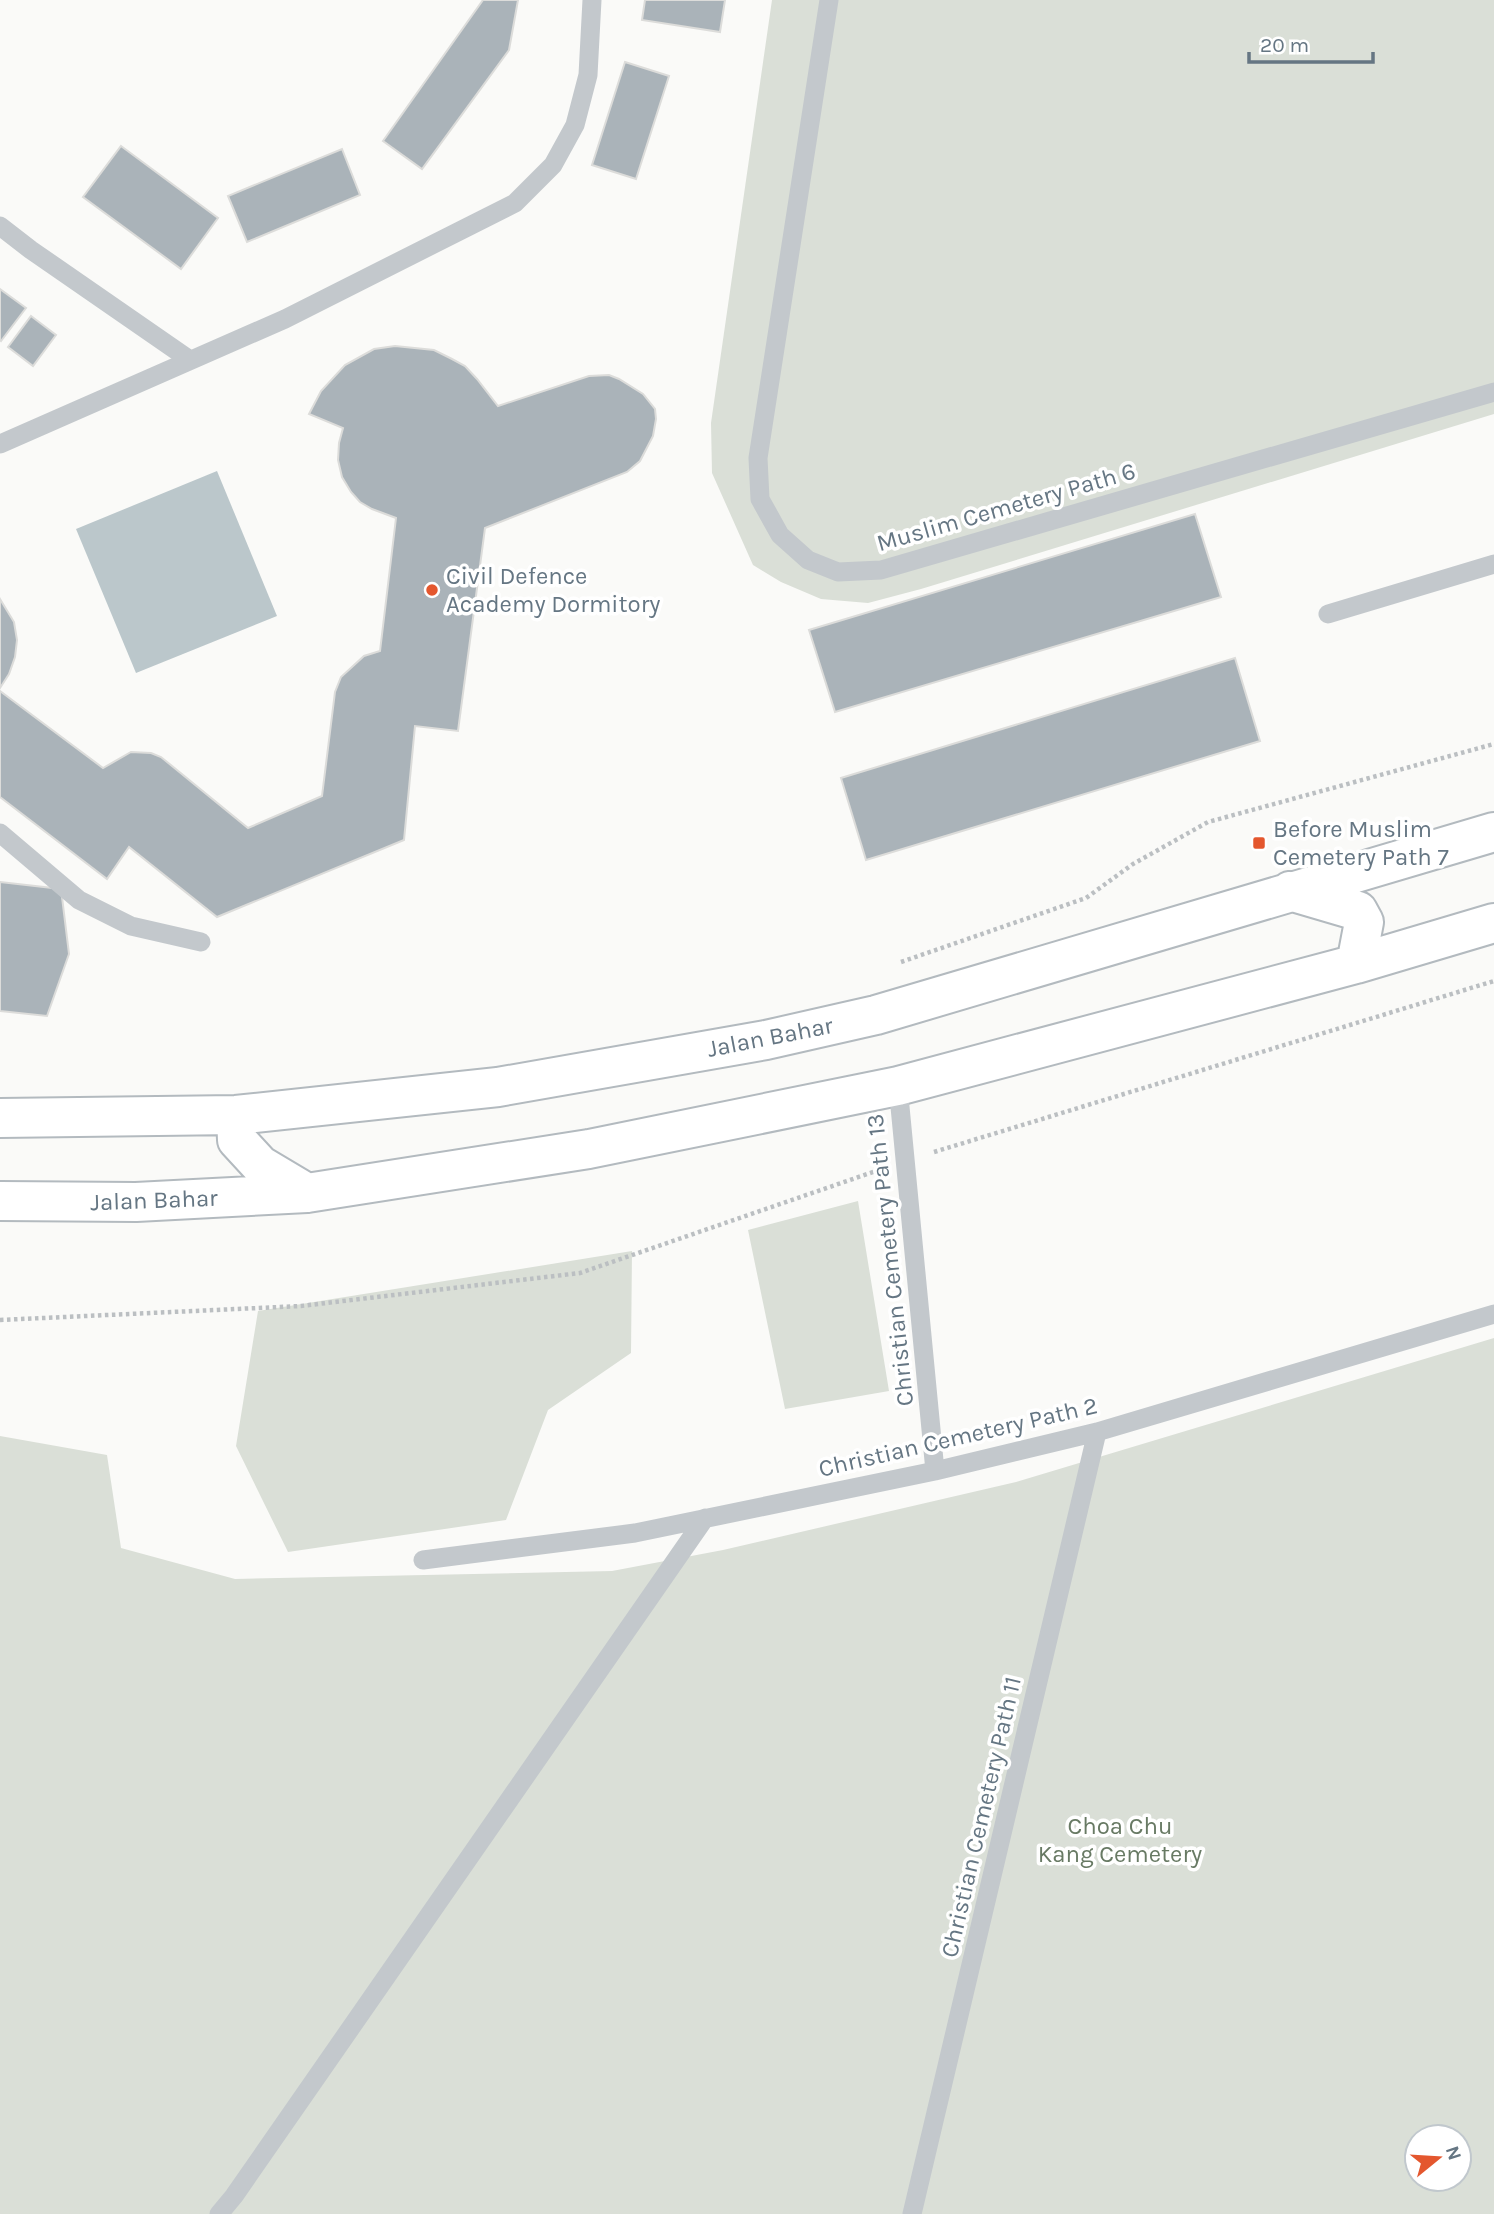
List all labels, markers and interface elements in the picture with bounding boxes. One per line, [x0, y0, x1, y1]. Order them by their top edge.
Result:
scale bar [1249, 21, 1373, 65]
text: 20 m [1260, 33, 1309, 57]
street label: Muslim Cemetery Path 6 [873, 457, 1139, 557]
place label: Civil Defence Academy Dormitory [446, 562, 660, 618]
marker: Civil Defence Academy Dormitory [424, 582, 440, 598]
place label: Before Muslim Cemetery Path 7 [1273, 815, 1449, 871]
marker: Before Muslim Cemetery Path 7 [1251, 835, 1267, 851]
street label: Jalan Bahar [705, 1011, 836, 1063]
street label: Christian Cemetery Path 13 [861, 1112, 919, 1408]
street label: Jalan Bahar [90, 1184, 219, 1216]
street label: Christian Cemetery Path 2 [816, 1391, 1100, 1483]
street label: Christian Cemetery Path 11 [935, 1674, 1027, 1960]
park label: Choa Chu Kang Cemetery [1038, 1812, 1202, 1868]
north arrow [1403, 2123, 1473, 2193]
text: N [1441, 2143, 1466, 2163]

